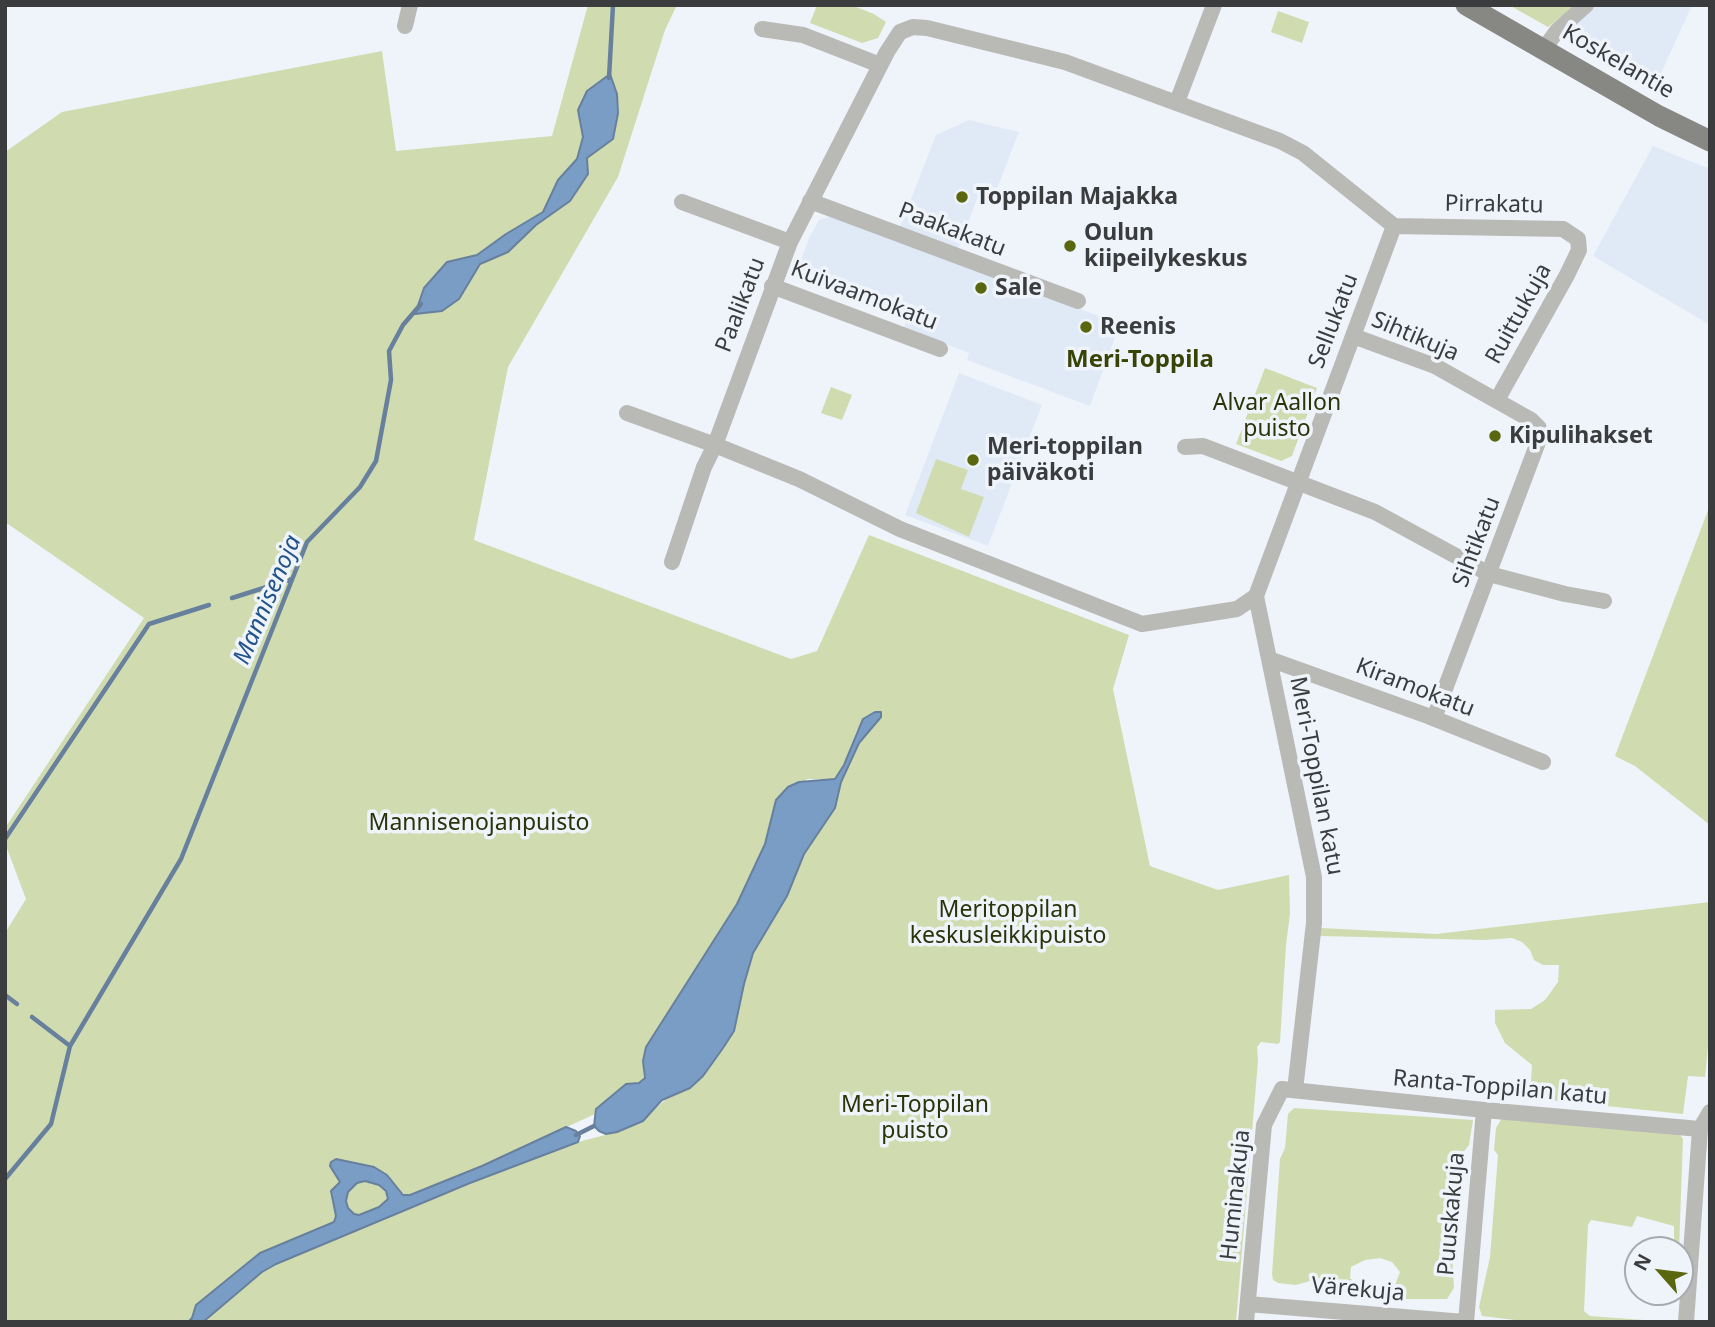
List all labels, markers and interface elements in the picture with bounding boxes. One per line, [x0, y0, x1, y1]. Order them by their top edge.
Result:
street label: Koskelantie [1557, 19, 1679, 105]
place label: Toppilan Majakka [976, 183, 1178, 211]
marker: Toppilan Majakka [954, 189, 970, 205]
street label: Pirrakatu [1444, 190, 1544, 220]
street label: Paakakatu [894, 197, 1010, 263]
place label: Oulun kiipeilykeskus [1084, 219, 1247, 273]
marker: Oulun kiipeilykeskus [1062, 238, 1078, 254]
street label: Paalikatu [710, 254, 772, 356]
street label: Kuivaamokatu [787, 255, 941, 337]
street label: Ruittukuja [1480, 259, 1558, 369]
street label: Sellukatu [1303, 270, 1365, 372]
place label: Sale [995, 274, 1042, 302]
marker: Sale [973, 280, 989, 296]
street label: Sihtikuja [1367, 306, 1463, 368]
place label: Reenis [1100, 313, 1176, 341]
marker: Reenis [1078, 319, 1094, 335]
district label: Meri-Toppila [1066, 346, 1214, 374]
park label: Alvar Aallon puisto [1213, 389, 1341, 443]
place label: Kipulihakset [1509, 422, 1653, 450]
marker: Kipulihakset [1487, 428, 1503, 444]
place label: Meri-toppilan päiväkoti [987, 433, 1143, 487]
marker: Meri-toppilan päiväkoti [965, 452, 981, 468]
street label: Sihtikatu [1447, 493, 1507, 591]
water label: Mannisenoja [228, 531, 308, 669]
street label: Kiramokatu [1352, 653, 1478, 723]
street label: Meri-Toppilan katu [1283, 674, 1349, 878]
park label: Mannisenojanpuisto [369, 809, 589, 837]
park label: Meritoppilan keskusleikkipuisto [910, 896, 1106, 950]
street label: Ranta-Toppilan katu [1392, 1065, 1608, 1111]
park label: Meri-Toppilan puisto [841, 1091, 989, 1145]
street label: Huminakuja [1215, 1128, 1257, 1262]
street label: Puuskakuja [1433, 1151, 1471, 1277]
north arrow [1624, 1236, 1694, 1306]
text: N [1627, 1249, 1657, 1275]
street label: Värekuja [1310, 1272, 1406, 1308]

